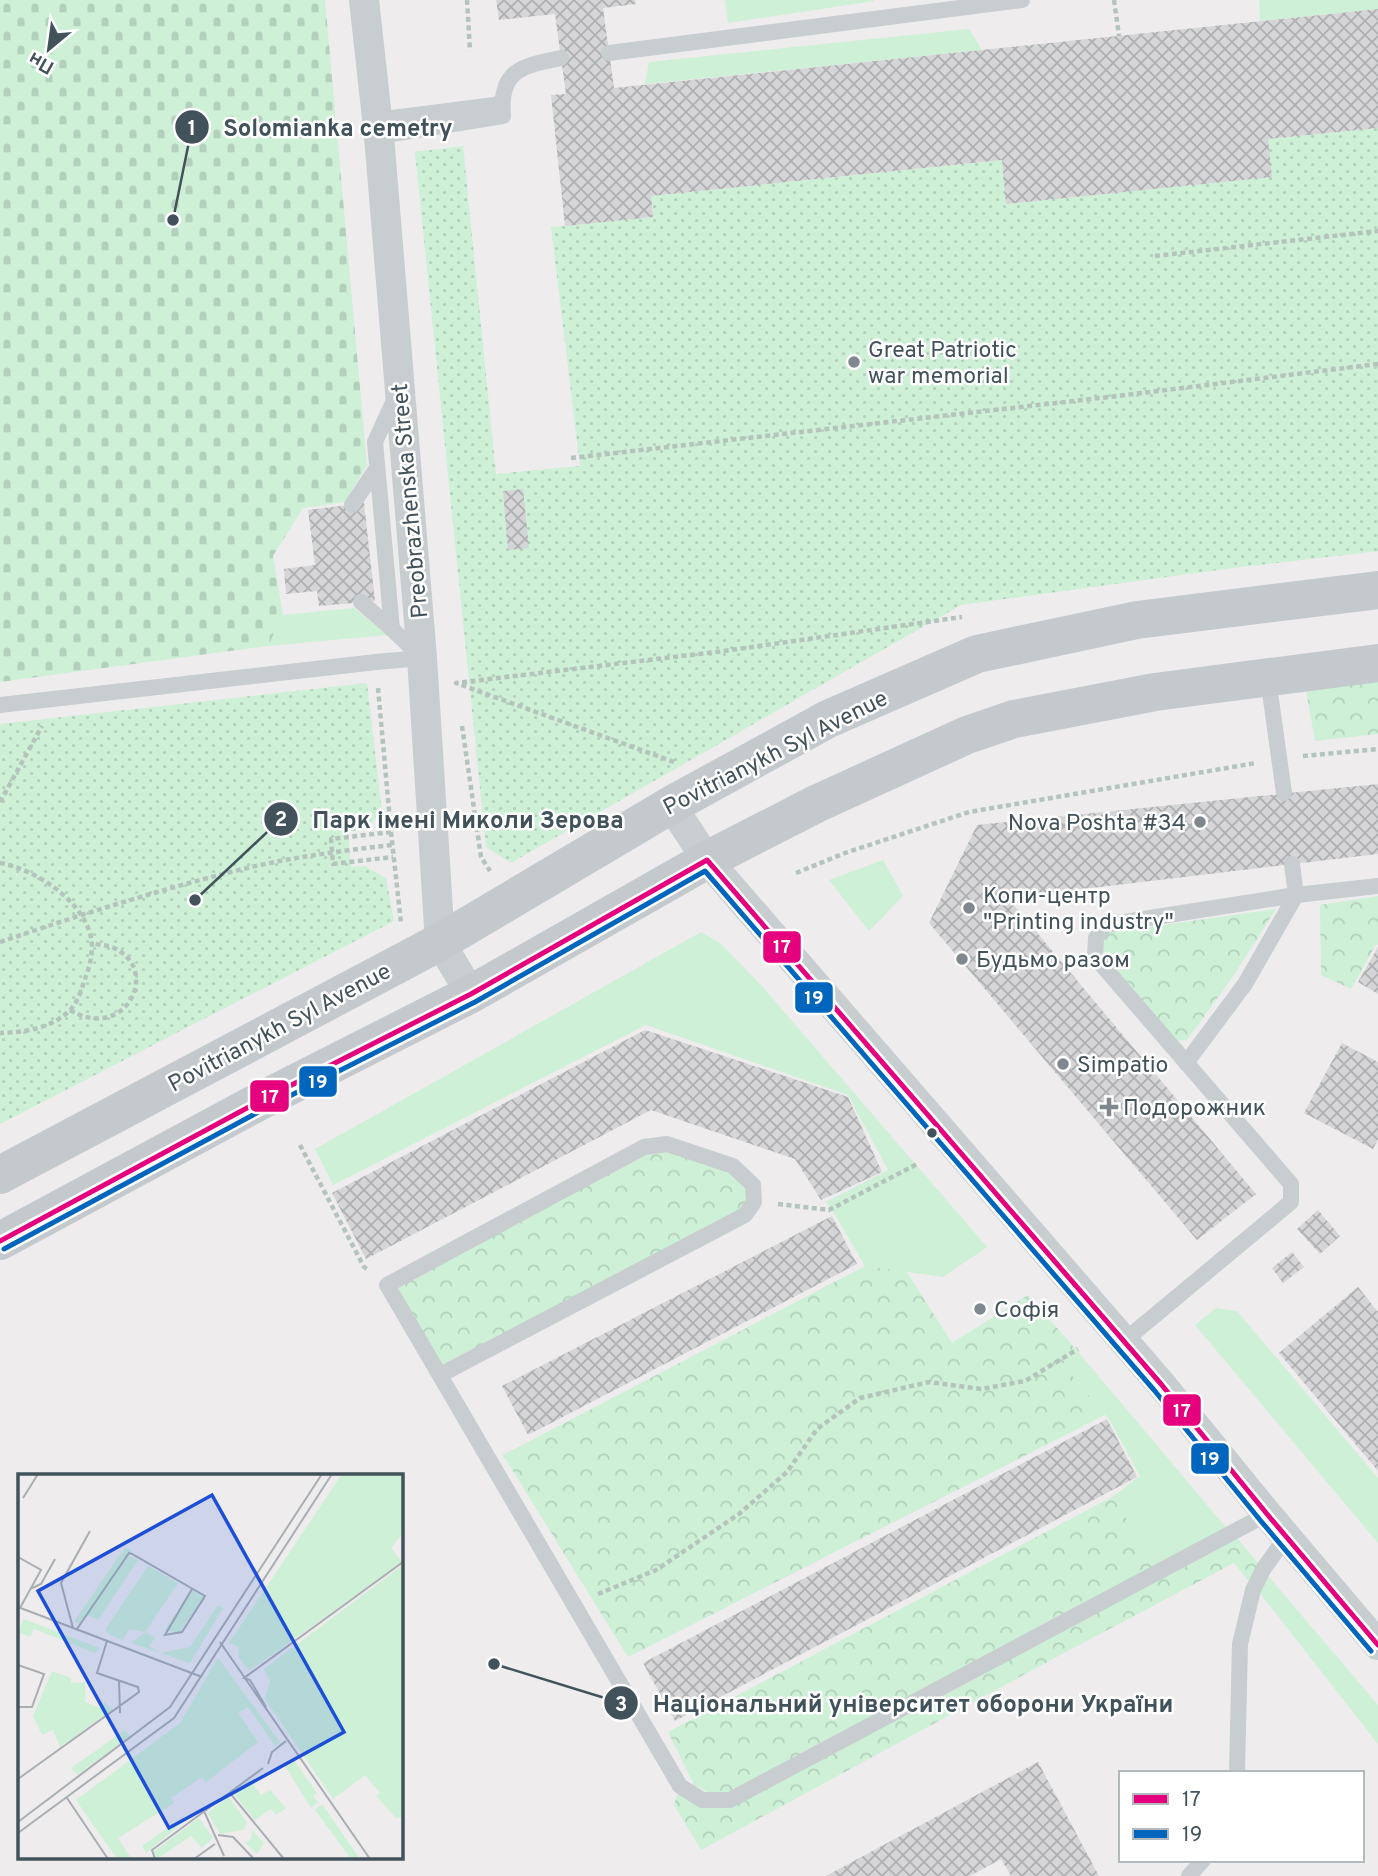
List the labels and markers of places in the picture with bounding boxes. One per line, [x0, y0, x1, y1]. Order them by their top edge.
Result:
callout: Solomianka cemetry [175, 105, 467, 150]
place label: Great Patriotic war memorial [868, 337, 1017, 392]
marker: Great Patriotic war memorial [846, 354, 862, 370]
callout: Парк імені Миколи Зерова [264, 797, 638, 842]
place label: Nova Poshta #34 [1008, 810, 1186, 839]
marker: Nova Poshta #34 [1192, 814, 1208, 830]
place label: Копи-центр "Printing industry" [983, 883, 1174, 938]
marker: Копи-центр "Printing industry" [961, 900, 977, 916]
place label: Будьмо разом [976, 947, 1130, 976]
marker: Будьмо разом [954, 951, 970, 967]
place label: Simpatio [1077, 1052, 1168, 1081]
marker: Simpatio [1055, 1056, 1071, 1072]
place label: Подорожник [1123, 1095, 1266, 1124]
marker: Подорожник [1101, 1099, 1117, 1115]
unlabelled marker [925, 1126, 939, 1140]
place label: Софія [994, 1297, 1059, 1326]
marker: Софія [972, 1301, 988, 1317]
callout: Національний університет оборони України [604, 1681, 1187, 1726]

